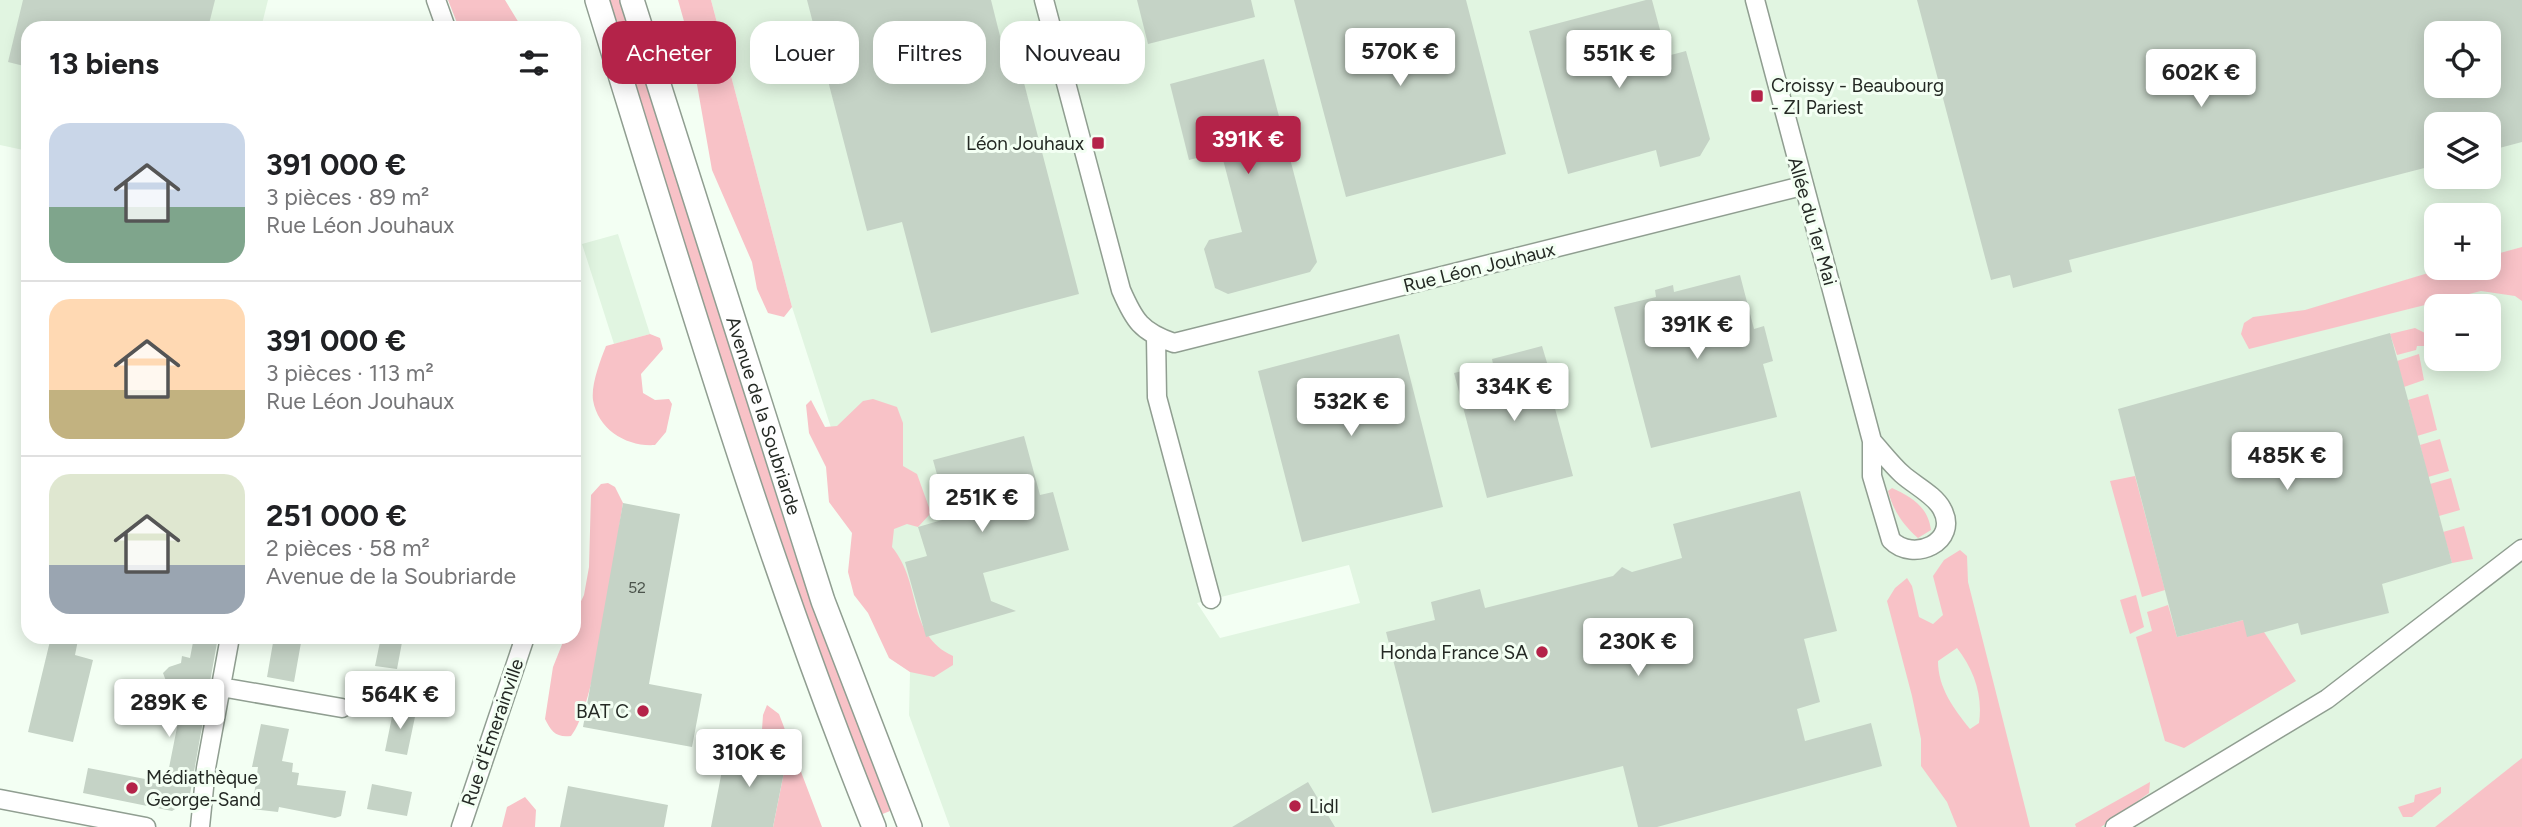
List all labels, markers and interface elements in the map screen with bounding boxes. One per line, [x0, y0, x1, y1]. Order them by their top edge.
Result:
chip: Acheter [602, 21, 736, 84]
chip: Louer [750, 21, 859, 84]
chip: Filtres [873, 21, 986, 84]
chip: Nouveau [1000, 21, 1145, 84]
map controls [2424, 21, 2501, 371]
button: locate [2424, 21, 2501, 98]
pin: 570K € [1343, 28, 1457, 88]
pin: 551K € [1562, 31, 1676, 90]
text: 570K € [1361, 37, 1439, 65]
text: 551K € [1582, 39, 1656, 67]
icon: filters [515, 44, 553, 82]
text: 13 biens [49, 45, 159, 82]
pin: 602K € [2144, 50, 2258, 109]
text: 602K € [2162, 58, 2240, 86]
place label: Croissy - Beaubourg - ZI Pariest [1771, 74, 1944, 119]
marker: Croissy - Beaubourg - ZI Pariest [1749, 88, 1765, 104]
button: layers [2424, 112, 2501, 189]
pin: 391K € [1191, 116, 1305, 176]
text: 391K € [1212, 125, 1284, 153]
place label: Léon Jouhaux [966, 132, 1084, 155]
marker: Léon Jouhaux [1090, 135, 1106, 151]
text: 391 000 € [266, 146, 406, 183]
icon: home [105, 151, 189, 235]
street label: Allée du 1er Mai [1783, 154, 1842, 288]
text: 3 pièces · 89 m² [266, 183, 429, 211]
button: + [2424, 203, 2501, 280]
text: Rue Léon Jouhaux [266, 211, 454, 239]
street label: Rue Léon Jouhaux [1401, 238, 1557, 297]
button: − [2424, 294, 2501, 371]
pin: 391K € [1640, 302, 1754, 361]
text: 391K € [1661, 310, 1733, 338]
street label: Avenue de la Soubriarde [721, 314, 806, 518]
text: 391 000 € [266, 322, 406, 359]
icon: home [105, 327, 189, 411]
text: 3 pièces · 113 m² [266, 359, 434, 387]
pin: 334K € [1457, 364, 1571, 423]
text: 334K € [1476, 372, 1552, 400]
pin: 532K € [1294, 378, 1408, 438]
text: Rue Léon Jouhaux [266, 387, 454, 415]
text: 532K € [1313, 387, 1389, 415]
pin: 485K € [2230, 433, 2344, 492]
text: 485K € [2248, 441, 2326, 469]
pin: 251K € [925, 475, 1039, 534]
text: 251K € [945, 483, 1019, 511]
text: 251 000 € [266, 497, 407, 534]
icon: home [105, 502, 189, 586]
text: 2 pièces · 58 m² [266, 534, 430, 562]
text: Avenue de la Soubriarde [266, 562, 516, 590]
house number: 52 [628, 578, 646, 597]
pin: 230K € [1581, 618, 1695, 678]
text: 230K € [1599, 627, 1677, 655]
place label: Honda France SA [1380, 641, 1528, 664]
marker: Honda France SA [1534, 644, 1550, 660]
street label: Rue d'Émerainville [456, 655, 528, 809]
pin: 564K € [343, 672, 457, 731]
pin: 289K € [112, 680, 226, 739]
text: 564K € [361, 680, 439, 708]
text: 289K € [130, 688, 208, 716]
place label: BAT C [576, 700, 629, 723]
marker: BAT C [635, 703, 651, 719]
pin: 310K € [692, 730, 806, 789]
text: 310K € [712, 738, 786, 766]
place label: Médiathèque George-Sand [146, 766, 261, 811]
marker: Médiathèque George-Sand [124, 780, 140, 796]
place label: Lidl [1309, 795, 1339, 818]
marker: Lidl [1287, 798, 1303, 814]

